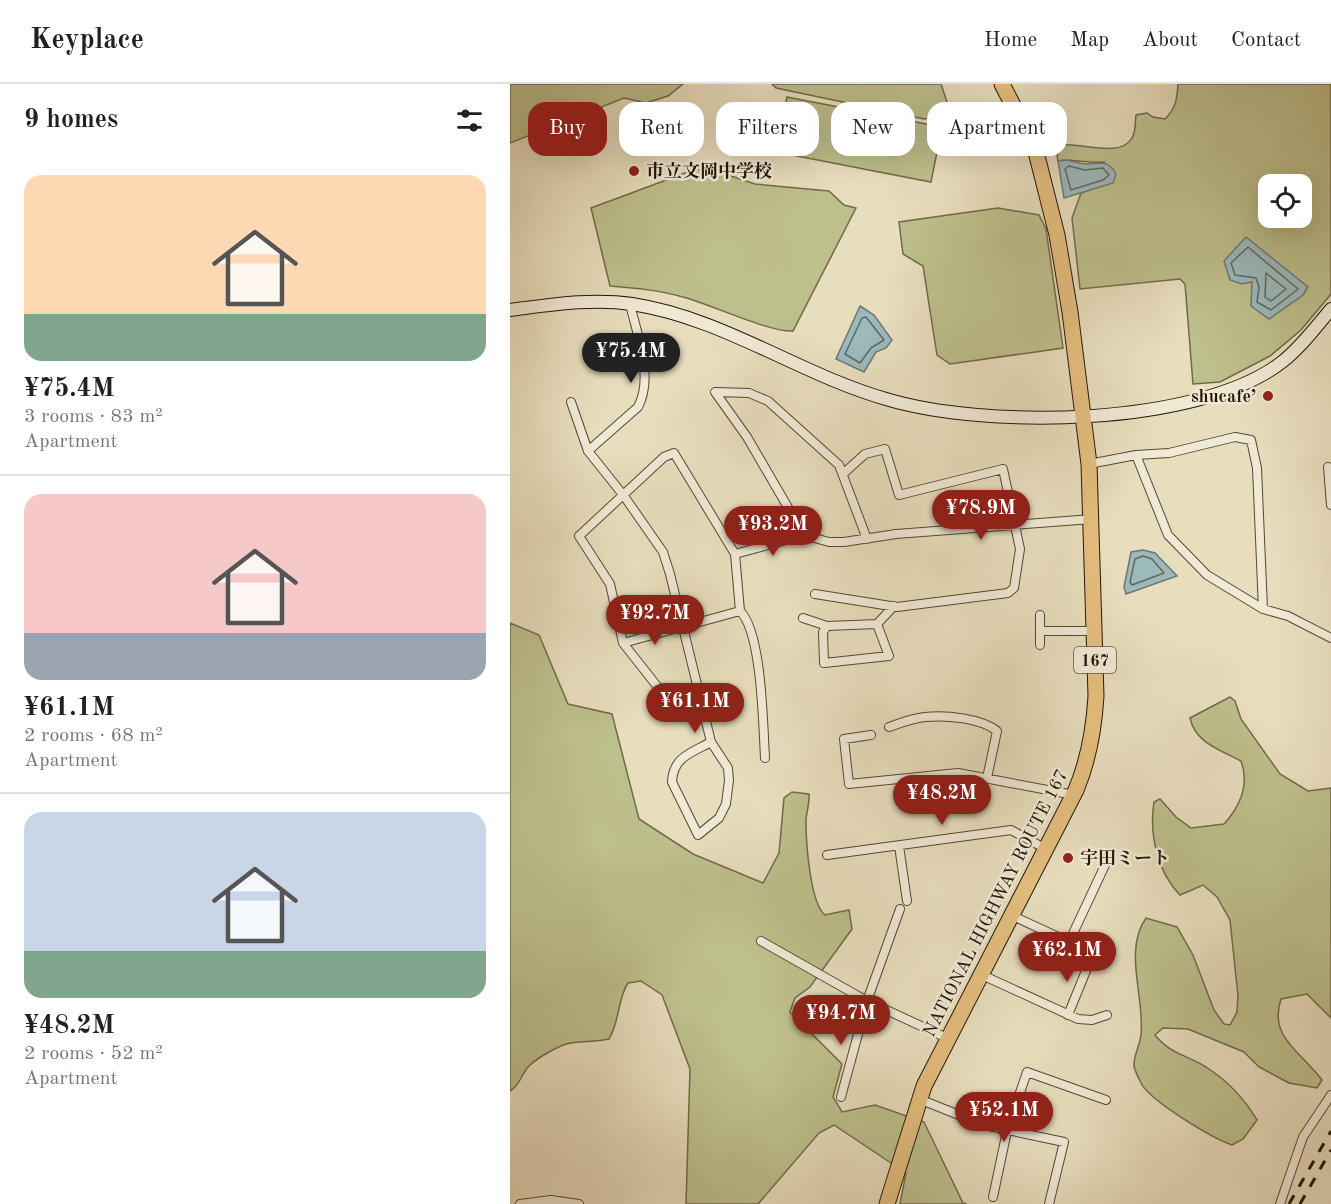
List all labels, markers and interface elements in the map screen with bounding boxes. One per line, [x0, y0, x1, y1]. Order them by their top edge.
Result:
text: Keyplace [30, 27, 144, 55]
text: Home [984, 30, 1037, 51]
text: Map [1070, 30, 1109, 51]
text: About [1142, 30, 1198, 51]
text: Contact [1231, 30, 1301, 51]
chip: Buy [528, 102, 607, 156]
chip: Rent [619, 102, 704, 156]
chip: Filters [716, 102, 819, 156]
chip: New [831, 102, 915, 156]
chip: Apartment [927, 102, 1067, 156]
icon: filters [453, 104, 486, 137]
text: 9 homes [24, 107, 118, 133]
place label: 市立文岡中学校 [646, 161, 772, 181]
marker: 市立文岡中学校 [627, 164, 641, 178]
map controls [1258, 174, 1312, 228]
button: locate [1258, 174, 1312, 228]
icon: home [201, 214, 309, 322]
pin: ¥75.4M [582, 333, 680, 384]
text: ¥75.4M [596, 342, 666, 362]
text: ¥75.4M [24, 376, 115, 402]
place label: shucafe’ [1191, 388, 1256, 406]
marker: shucafe’ [1261, 389, 1275, 403]
text: 3 rooms · 83 m² [24, 407, 163, 427]
text: Apartment [24, 432, 118, 452]
pin: ¥78.9M [932, 490, 1030, 541]
text: ¥78.9M [946, 499, 1016, 519]
pin: ¥93.2M [724, 506, 822, 557]
text: ¥93.2M [738, 515, 808, 535]
icon: home [201, 533, 309, 641]
pin: ¥92.7M [606, 595, 704, 646]
text: ¥92.7M [620, 604, 690, 624]
road number: 167 [1074, 647, 1116, 673]
pin: ¥61.1M [646, 683, 744, 734]
text: ¥61.1M [660, 692, 730, 712]
text: ¥61.1M [24, 695, 115, 721]
text: 2 rooms · 68 m² [24, 726, 163, 746]
text: Apartment [24, 751, 118, 771]
street label: NATIONAL HIGHWAY ROUTE 167 [920, 767, 1071, 1040]
pin: ¥48.2M [893, 775, 991, 826]
text: ¥48.2M [907, 784, 977, 804]
place label: 宇田ミート [1080, 848, 1170, 868]
icon: home [201, 851, 309, 959]
marker: 宇田ミート [1061, 851, 1075, 865]
pin: ¥62.1M [1018, 932, 1116, 983]
text: ¥62.1M [1032, 941, 1102, 961]
pin: ¥94.7M [792, 995, 890, 1046]
text: ¥94.7M [806, 1004, 876, 1024]
text: ¥48.2M [24, 1013, 115, 1039]
text: 2 rooms · 52 m² [24, 1044, 163, 1064]
text: Apartment [24, 1069, 118, 1089]
pin: ¥52.1M [955, 1092, 1053, 1143]
text: ¥52.1M [969, 1101, 1039, 1121]

